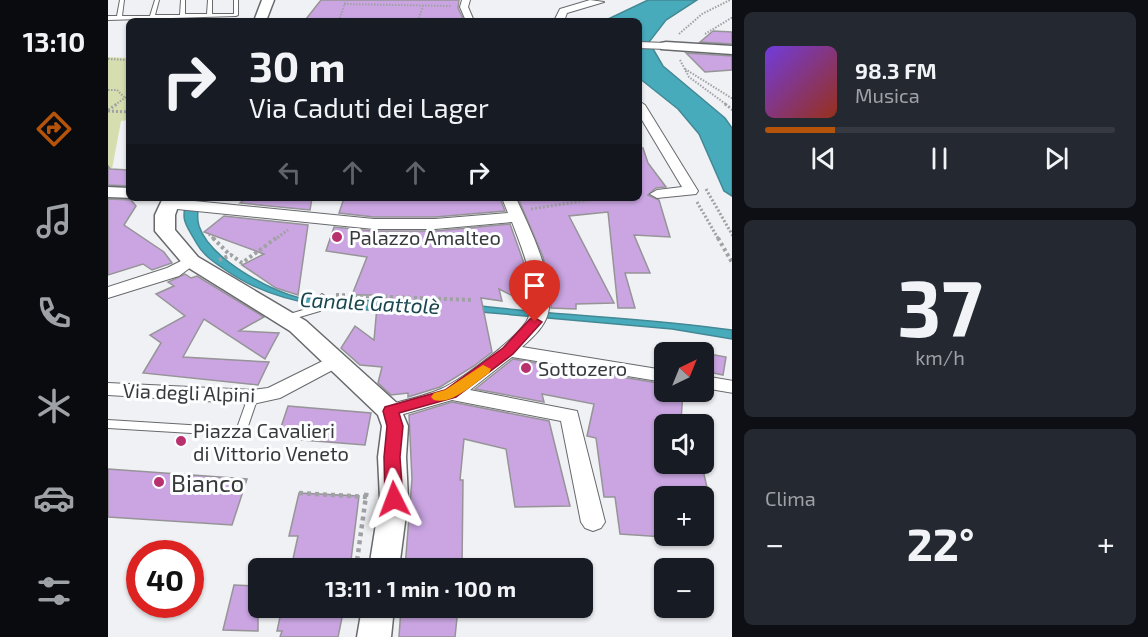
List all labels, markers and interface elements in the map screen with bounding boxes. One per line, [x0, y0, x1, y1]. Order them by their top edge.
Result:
text: 13:10 [23, 25, 85, 57]
text: 30 m [249, 40, 345, 90]
icon: right [150, 42, 228, 120]
text: 98.3 FM [855, 57, 937, 83]
text: Musica [855, 83, 920, 107]
text: Via Caduti dei Lager [249, 91, 489, 123]
icon: directions [33, 108, 75, 150]
icon: previous [807, 142, 840, 175]
icon: pause [923, 142, 956, 175]
icon: next [1040, 142, 1073, 175]
icon: left [273, 156, 306, 189]
icon: ahead [336, 156, 369, 189]
icon: ahead [399, 156, 432, 189]
icon: right [462, 156, 495, 189]
icon: music [33, 200, 75, 242]
place label: Palazzo Amalteo [349, 225, 501, 249]
marker: Palazzo Amalteo [330, 230, 344, 244]
text: 37 [897, 259, 983, 353]
pin [509, 260, 560, 322]
icon: arrive [518, 269, 551, 302]
water label: Canale Gattolè [299, 286, 441, 318]
icon: phone [33, 292, 75, 334]
north arrow [654, 342, 714, 402]
map controls [654, 342, 714, 618]
text: km/h [915, 345, 965, 369]
place label: Sottozero [538, 356, 627, 380]
marker: Sottozero [519, 361, 533, 375]
street label: Via degli Alpini [122, 378, 256, 406]
icon: climate [33, 385, 75, 427]
button: sound [654, 414, 714, 474]
place label: Piazza Cavalieri di Vittorio Veneto [193, 418, 349, 465]
marker: Piazza Cavalieri di Vittorio Veneto [174, 434, 188, 448]
position arrow [362, 467, 426, 531]
place label: Bianco [171, 468, 244, 497]
marker: Bianco [152, 475, 166, 489]
icon: car [33, 477, 75, 519]
button: + [654, 486, 714, 546]
text: Clima [765, 486, 816, 510]
text: 22° [907, 516, 974, 570]
text: − [765, 523, 784, 563]
text: + [1097, 523, 1115, 563]
speed limit sign: 40 [126, 540, 204, 618]
button: − [654, 558, 714, 618]
icon: filters [33, 570, 75, 612]
text: 13:11 · 1 min · 100 m [325, 575, 516, 601]

